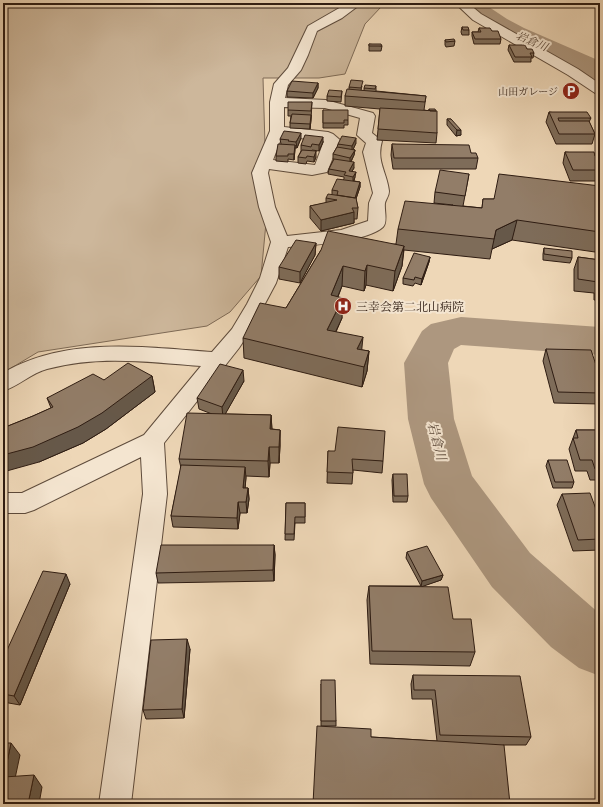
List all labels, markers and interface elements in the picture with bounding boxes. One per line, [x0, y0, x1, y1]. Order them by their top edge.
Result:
water label: 岩倉川 [514, 27, 551, 55]
parking icon: 山田ガレージ [561, 81, 581, 101]
place label: 山田ガレージ [498, 84, 558, 99]
hospital icon: 三幸会第二北山病院 [333, 296, 353, 316]
place label: 三幸会第二北山病院 [356, 298, 464, 315]
water label: 岩倉川 [423, 420, 452, 464]

